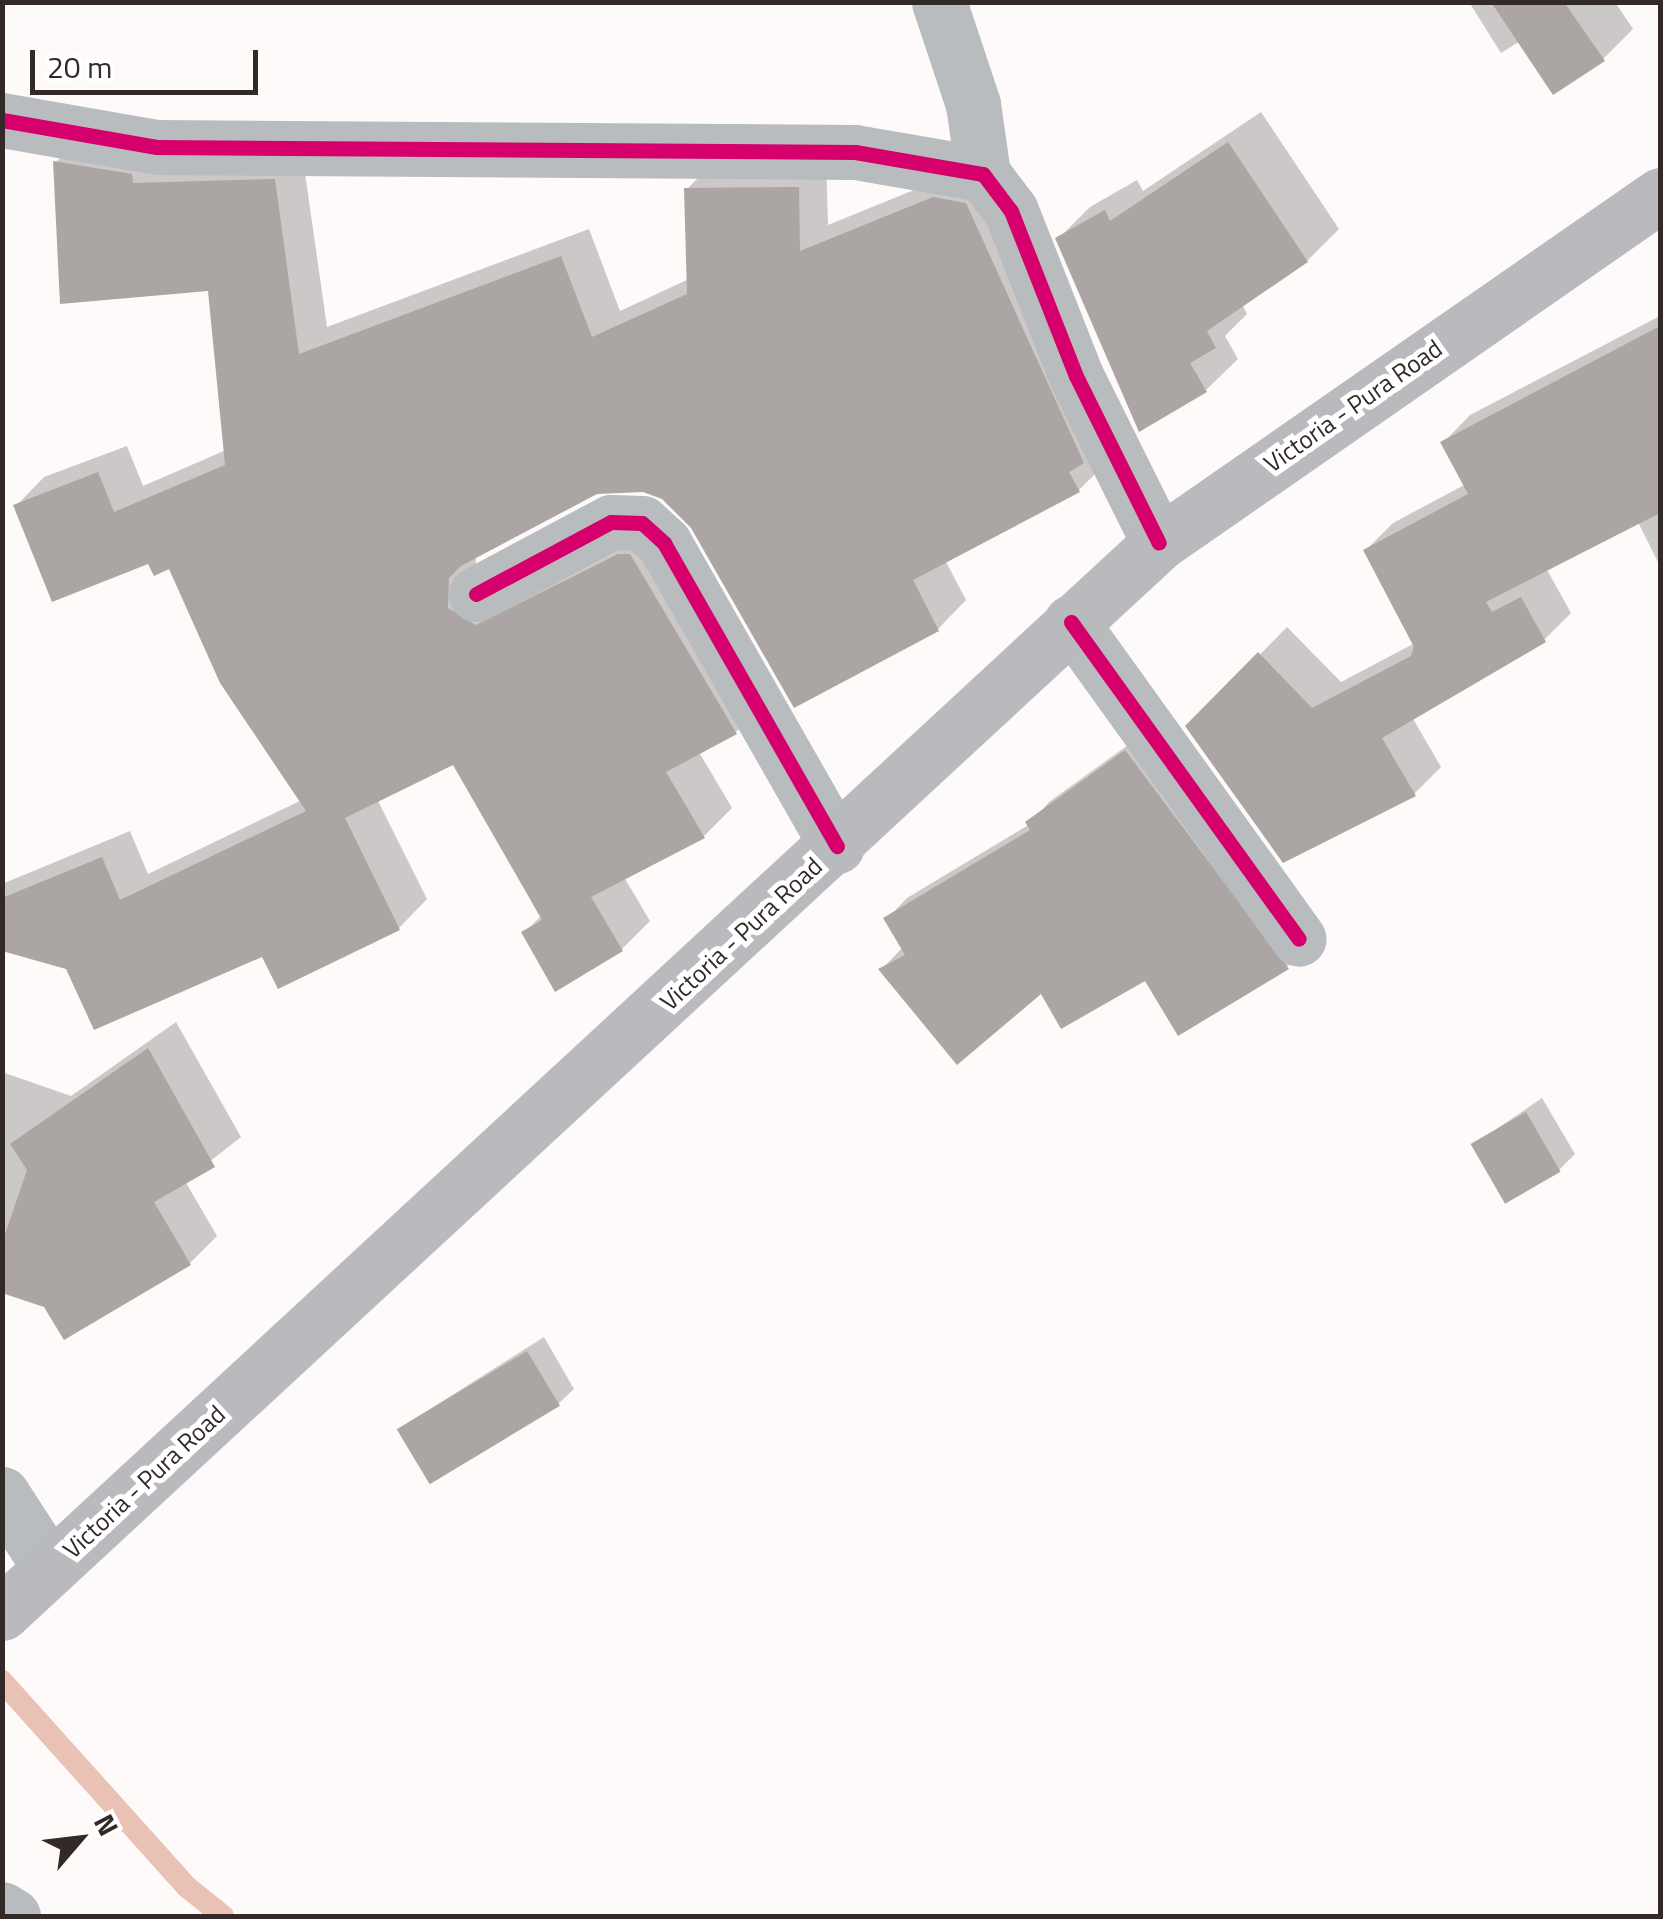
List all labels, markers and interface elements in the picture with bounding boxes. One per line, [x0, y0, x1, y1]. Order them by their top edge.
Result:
scale bar [35, 30, 262, 92]
text: 20 m [47, 44, 112, 90]
street label: Victoria - Pura Road [1258, 333, 1448, 479]
street label: Victoria - Pura Road [654, 851, 828, 1017]
street label: Victoria - Pura Road [57, 1399, 231, 1565]
north arrow [30, 1789, 130, 1889]
text: N [83, 1806, 130, 1843]

